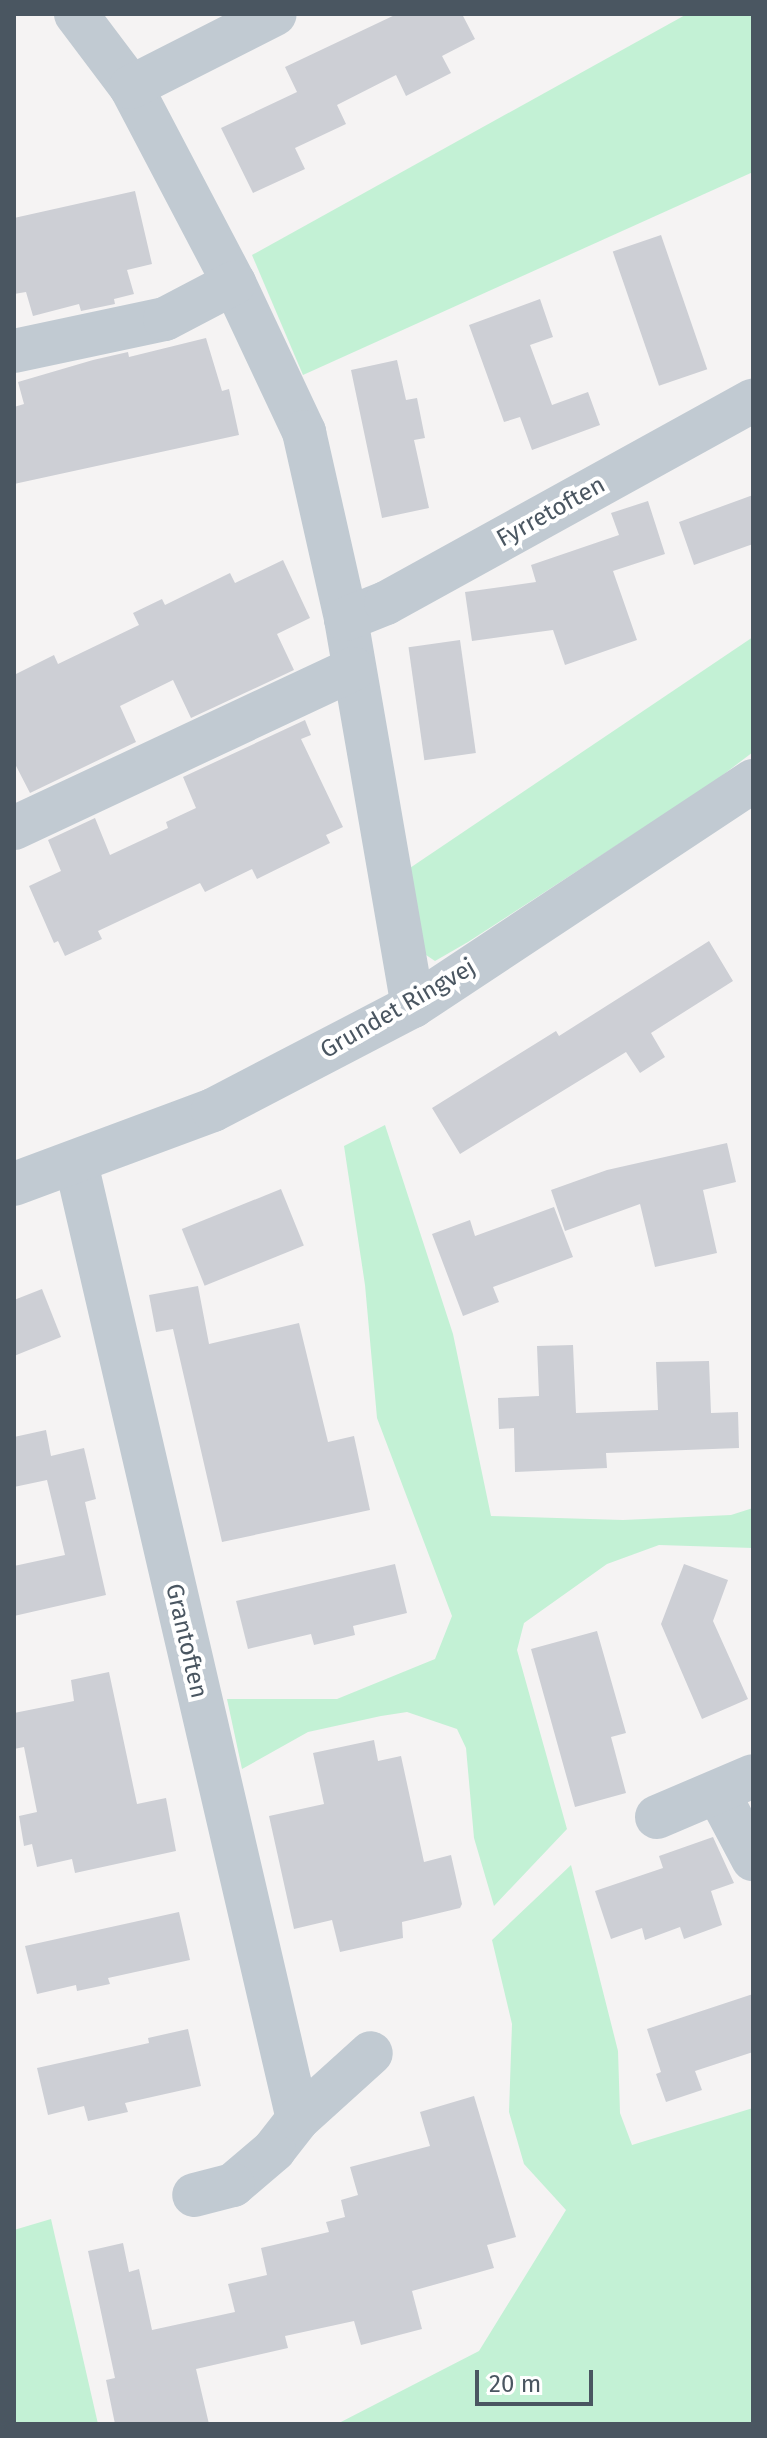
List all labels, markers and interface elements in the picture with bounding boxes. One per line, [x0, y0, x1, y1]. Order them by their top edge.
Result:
street label: Fyrretoften [492, 470, 610, 554]
street label: Grundet Ringvej [315, 953, 481, 1065]
street label: Grantoften [159, 1581, 213, 1701]
scale bar [479, 2354, 597, 2404]
text: 20 m [489, 2370, 541, 2398]

